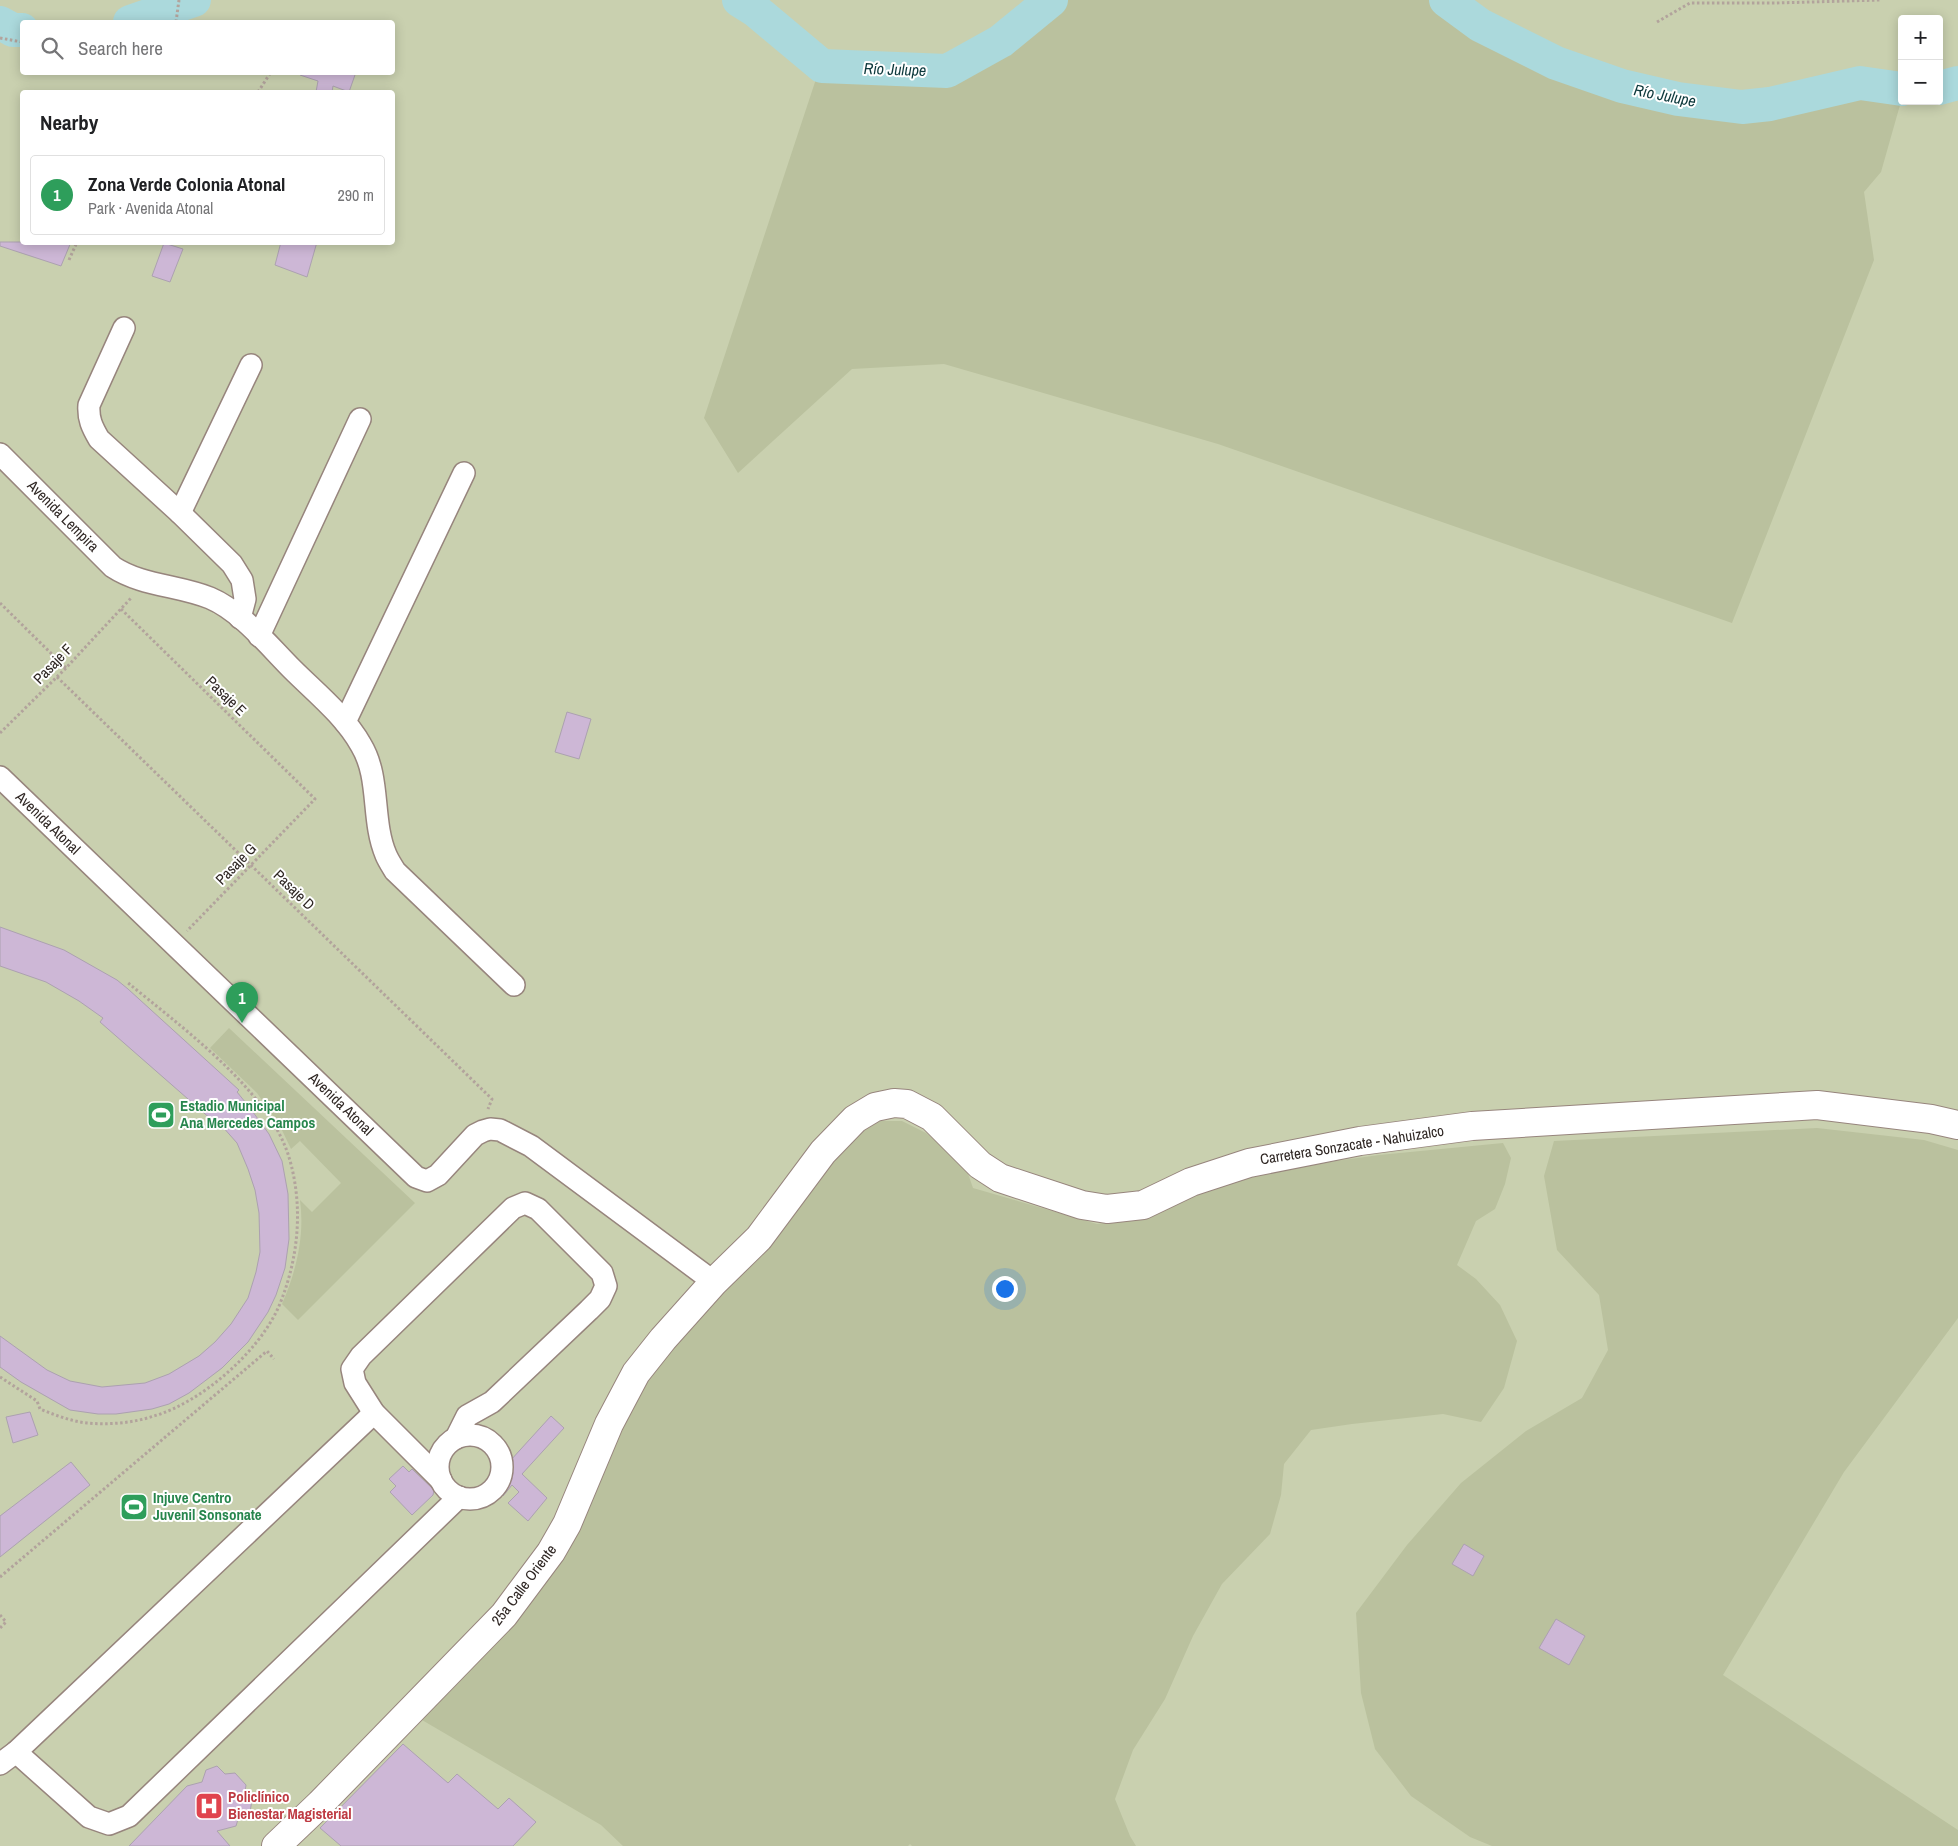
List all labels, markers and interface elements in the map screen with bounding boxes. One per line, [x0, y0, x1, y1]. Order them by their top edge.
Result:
map controls [1898, 15, 1943, 105]
button: + [1898, 15, 1943, 60]
search box [20, 20, 395, 75]
icon: search [38, 34, 66, 62]
text: Search here [78, 35, 163, 61]
water label: Río Julupe [863, 57, 927, 81]
button: − [1898, 60, 1943, 105]
water label: Río Julupe [1632, 78, 1698, 112]
text: Nearby [40, 108, 98, 137]
text: Zona Verde Colonia Atonal [88, 171, 285, 197]
text: 1 [53, 184, 61, 206]
text: 290 m [338, 184, 374, 206]
text: Park · Avenida Atonal [88, 197, 213, 219]
street label: Avenida Lempira [22, 474, 104, 556]
street label: Pasaje F [28, 639, 77, 688]
street label: Pasaje E [201, 671, 251, 720]
street label: Avenida Atonal [11, 786, 85, 859]
street label: Pasaje G [211, 838, 261, 889]
street label: Pasaje D [269, 865, 320, 915]
pin: 1 [226, 982, 258, 1023]
street label: Avenida Atonal [304, 1067, 378, 1140]
place label: Estadio Municipal Ana Mercedes Campos [180, 1095, 316, 1133]
sports icon: Estadio Municipal Ana Mercedes Campos [146, 1100, 176, 1130]
street label: Carretera Sonzacate - Nahuizalco [1258, 1120, 1446, 1169]
your location [992, 1276, 1018, 1302]
place label: Injuve Centro Juvenil Sonsonate [153, 1487, 262, 1525]
sports icon: Injuve Centro Juvenil Sonsonate [119, 1492, 149, 1522]
street label: 25a Calle Oriente [486, 1540, 561, 1630]
place label: Policlínico Bienestar Magisterial [228, 1786, 352, 1824]
hospital icon: Policlínico Bienestar Magisterial [194, 1791, 224, 1821]

